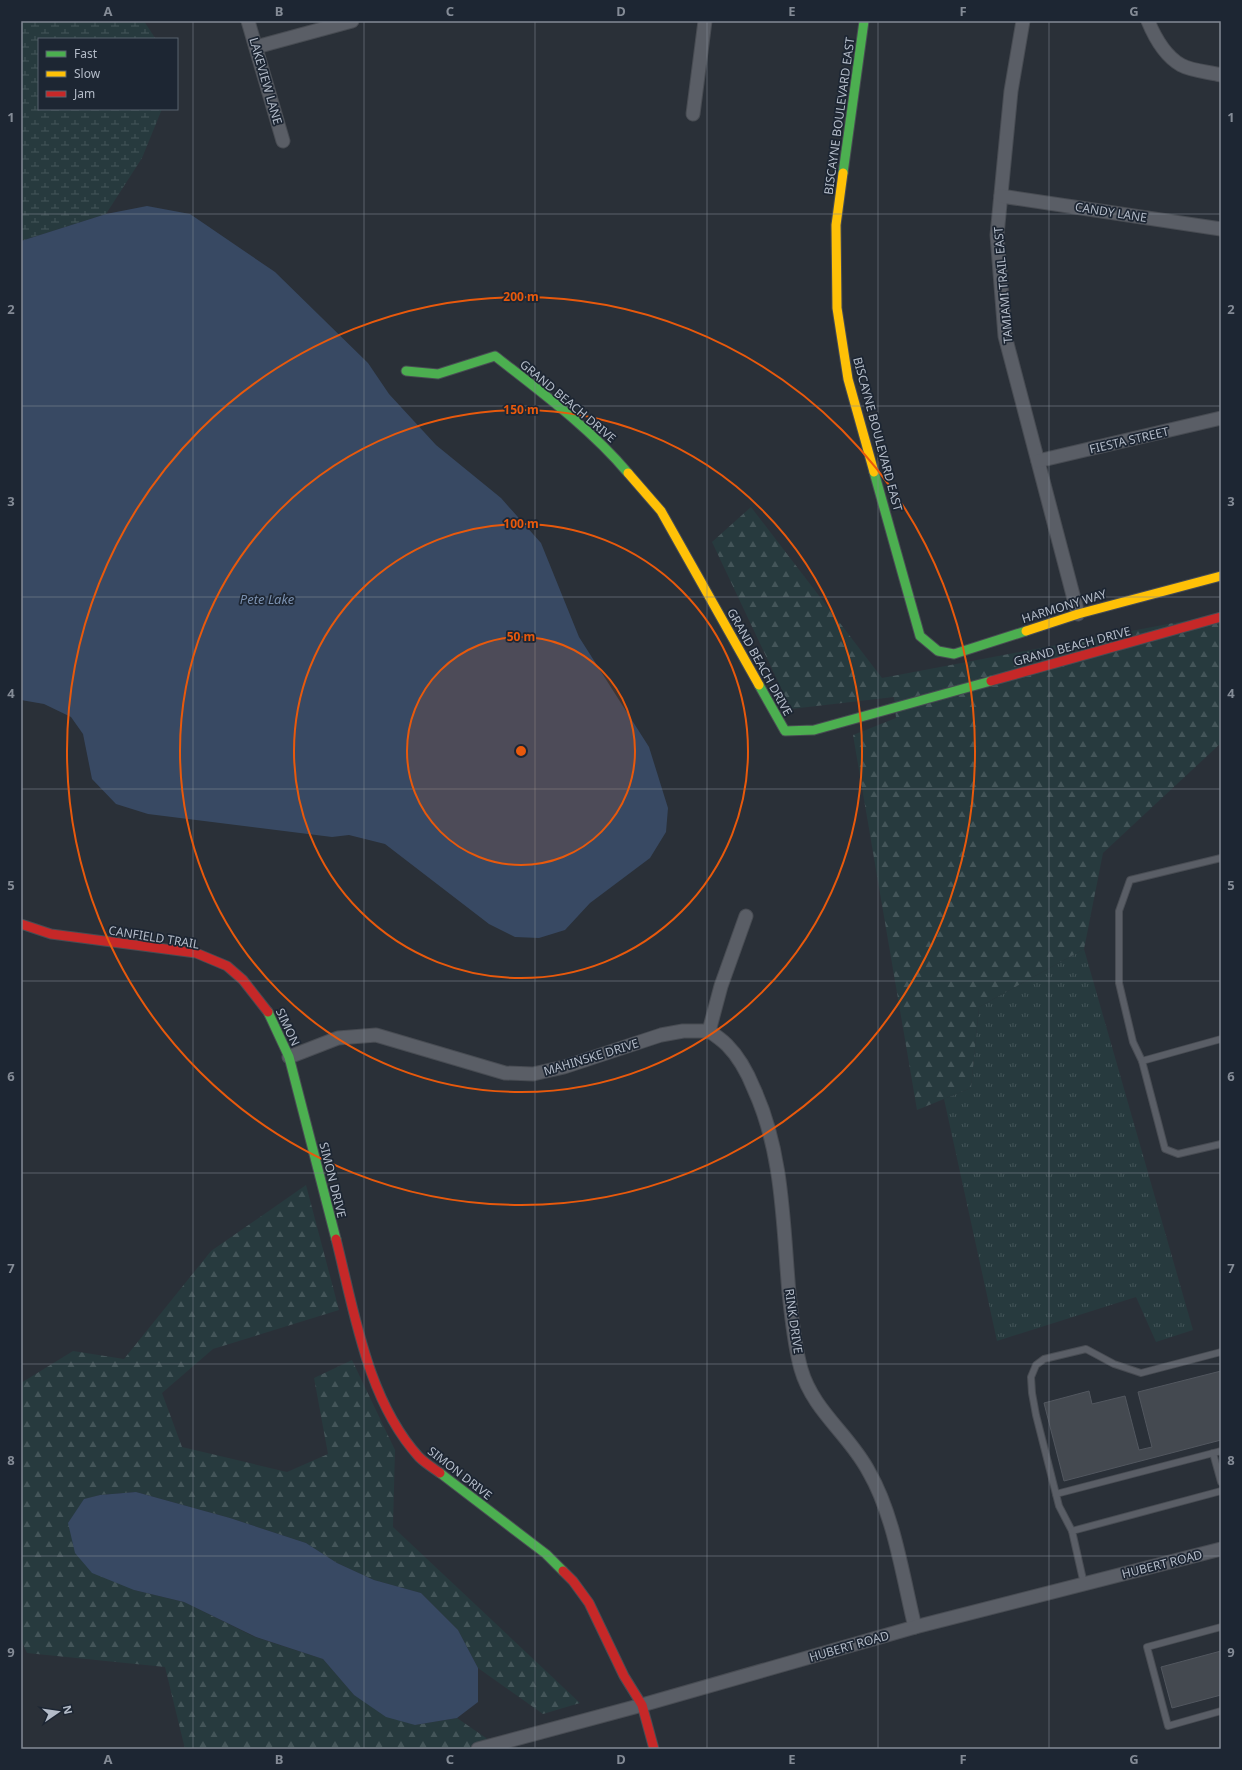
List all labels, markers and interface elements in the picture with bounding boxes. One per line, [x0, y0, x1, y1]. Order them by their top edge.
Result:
text: A [104, 2, 113, 20]
text: B [275, 2, 283, 20]
text: C [446, 2, 454, 20]
text: D [616, 2, 626, 20]
text: E [788, 2, 796, 20]
text: F [959, 2, 967, 20]
text: G [1129, 2, 1139, 20]
street label: LAKEVIEW LANE [245, 35, 287, 127]
street label: BISCAYNE BOULEVARD EAST [820, 36, 859, 196]
legend [38, 38, 178, 110]
text: Fast [74, 45, 98, 62]
text: Slow [74, 65, 101, 82]
text: Jam [73, 85, 95, 102]
text: 1 [7, 108, 15, 126]
text: 1 [1227, 108, 1235, 126]
street label: CANDY LANE [1074, 198, 1148, 226]
street label: TAMIAMI TRAIL EAST [989, 226, 1017, 344]
text: 200 m [503, 288, 539, 305]
text: 2 [7, 300, 15, 318]
text: 2 [1227, 300, 1235, 318]
street label: BISCAYNE BOULEVARD EAST [849, 355, 907, 513]
street label: GRAND BEACH DRIVE [516, 356, 620, 446]
text: 150 m [503, 401, 539, 418]
street label: FIESTA STREET [1088, 423, 1171, 457]
text: 3 [7, 492, 15, 510]
text: 3 [1227, 492, 1235, 510]
text: 100 m [503, 515, 539, 532]
street label: HARMONY WAY [1020, 585, 1109, 627]
water label: Pete Lake [240, 590, 295, 608]
street label: GRAND BEACH DRIVE [723, 605, 797, 719]
street label: GRAND BEACH DRIVE [1012, 622, 1132, 670]
text: 50 m [507, 628, 535, 645]
text: 4 [7, 684, 15, 702]
text: 4 [1227, 684, 1235, 702]
centre of rings [514, 744, 528, 758]
text: 5 [7, 876, 15, 894]
text: 5 [1227, 876, 1235, 894]
street label: CANFIELD TRAIL [107, 921, 201, 953]
street label: SIMON [272, 1005, 304, 1049]
street label: MAHINSKE DRIVE [541, 1034, 641, 1080]
text: 6 [7, 1067, 15, 1085]
text: 6 [1227, 1067, 1235, 1085]
street label: SIMON DRIVE [315, 1140, 351, 1220]
text: 7 [7, 1259, 15, 1277]
text: 7 [1227, 1259, 1235, 1277]
street label: RINK DRIVE [781, 1287, 807, 1355]
street label: SIMON DRIVE [424, 1442, 496, 1504]
text: 8 [7, 1451, 15, 1469]
text: 8 [1227, 1451, 1235, 1469]
street label: HUBERT ROAD [1120, 1546, 1204, 1582]
street label: HUBERT ROAD [807, 1626, 891, 1666]
text: 9 [7, 1643, 15, 1661]
text: 9 [1227, 1643, 1235, 1661]
north arrow [38, 1692, 78, 1732]
text: N [60, 1704, 77, 1716]
text: A [104, 1750, 113, 1768]
text: B [275, 1750, 283, 1768]
text: C [446, 1750, 454, 1768]
text: D [616, 1750, 626, 1768]
text: E [788, 1750, 796, 1768]
text: F [959, 1750, 967, 1768]
text: G [1129, 1750, 1139, 1768]

